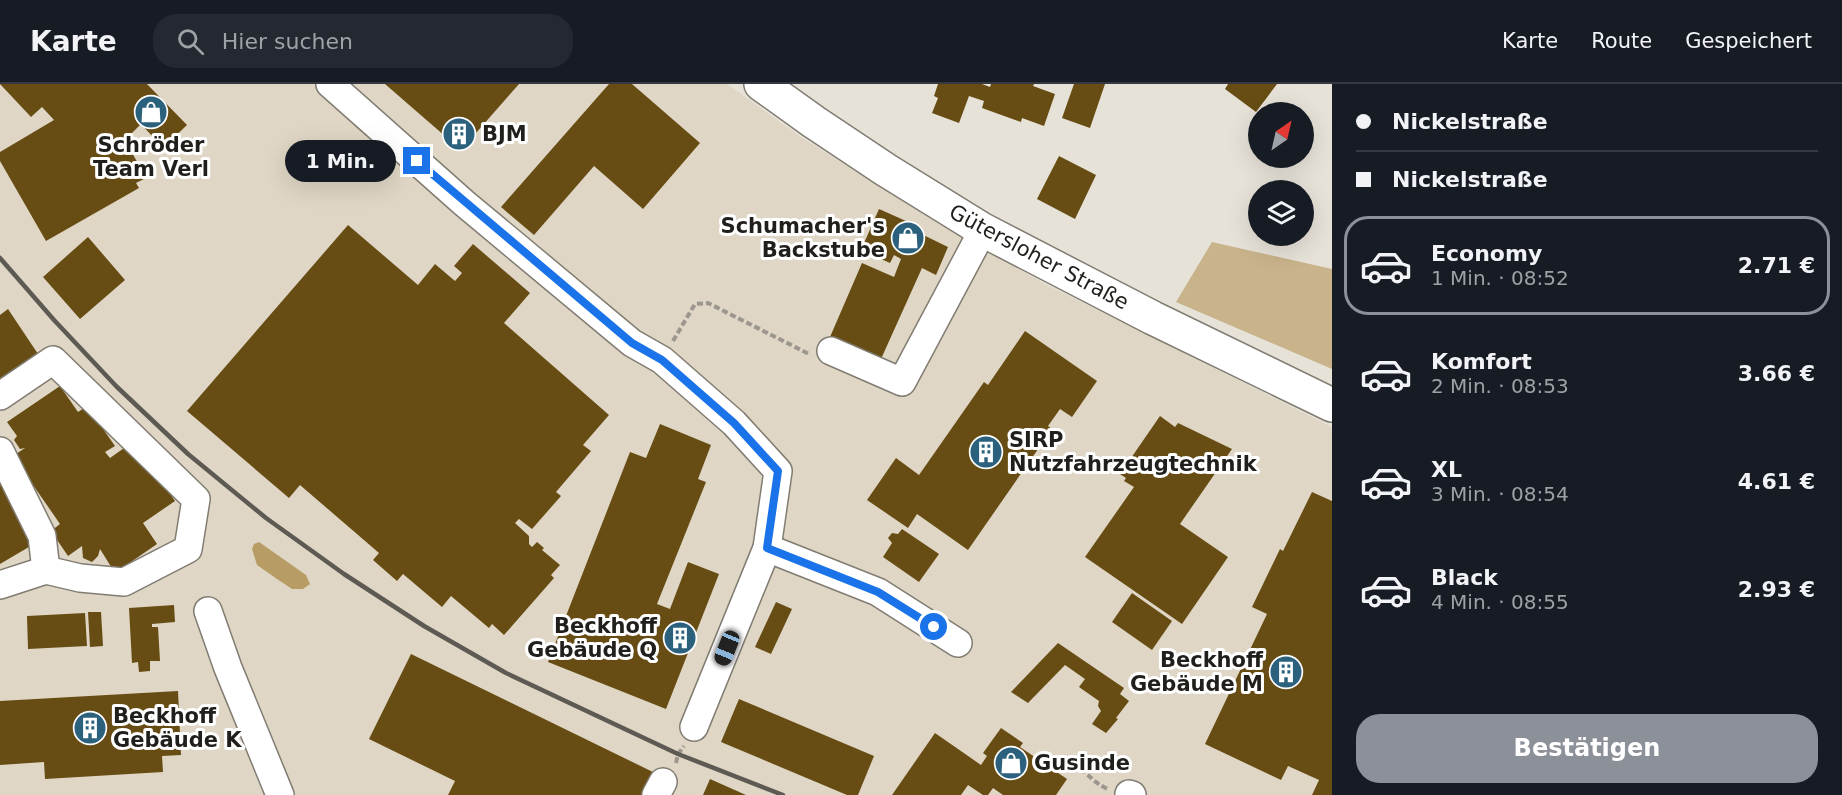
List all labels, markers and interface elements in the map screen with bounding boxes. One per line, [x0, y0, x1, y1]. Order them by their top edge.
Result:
search box [153, 14, 573, 68]
text: Karte [30, 25, 117, 58]
icon: search [174, 25, 207, 58]
text: Hier suchen [222, 29, 353, 54]
text: Karte [1502, 29, 1558, 53]
text: Route [1591, 29, 1652, 53]
text: Gespeichert [1685, 29, 1812, 53]
shop icon: Schröder Team Verl [133, 94, 169, 130]
north arrow [1248, 102, 1314, 168]
map controls [1248, 102, 1314, 246]
text: Nickelstraße [1392, 109, 1548, 134]
building icon: BJM [441, 116, 477, 152]
place label: BJM [482, 122, 527, 146]
place label: Schröder Team Verl [93, 133, 209, 181]
callout: 1 Min. [285, 140, 396, 182]
route end [403, 147, 430, 174]
text: 1 Min. [306, 149, 375, 173]
text: Nickelstraße [1392, 167, 1548, 192]
button: layers [1248, 180, 1314, 246]
street label: Gütersloher Straße [945, 200, 1133, 314]
place label: Schumacher's Backstube [721, 214, 885, 262]
shop icon: Schumacher's Backstube [890, 220, 926, 256]
icon: car [1359, 239, 1413, 293]
text: Economy [1431, 241, 1542, 266]
text: 2.71 € [1738, 253, 1815, 278]
text: 1 Min. · 08:52 [1431, 266, 1569, 290]
icon: car [1359, 347, 1413, 401]
text: Komfort [1431, 349, 1532, 374]
text: 3.66 € [1738, 361, 1815, 386]
text: 2 Min. · 08:53 [1431, 374, 1569, 398]
place label: SIRP Nutzfahrzeugtechnik [1009, 428, 1258, 476]
building icon: SIRP Nutzfahrzeugtechnik [968, 434, 1004, 470]
icon: car [1359, 455, 1413, 509]
text: XL [1431, 457, 1462, 482]
text: 4.61 € [1738, 469, 1815, 494]
text: 3 Min. · 08:54 [1431, 482, 1569, 506]
icon: car [1359, 563, 1413, 617]
text: Black [1431, 565, 1498, 590]
text: 2.93 € [1738, 577, 1815, 602]
text: 4 Min. · 08:55 [1431, 590, 1569, 614]
route start [920, 613, 947, 640]
place label: Beckhoff Gebäude Q [527, 614, 658, 662]
building icon: Beckhoff Gebäude Q [662, 620, 698, 656]
car [712, 628, 742, 668]
place label: Beckhoff Gebäude M [1130, 648, 1264, 696]
building icon: Beckhoff Gebäude M [1268, 654, 1304, 690]
place label: Beckhoff Gebäude K [113, 704, 242, 752]
building icon: Beckhoff Gebäude K [72, 710, 108, 746]
button: Bestätigen [1356, 714, 1818, 783]
shop icon: Gusinde [993, 745, 1029, 781]
place label: Gusinde [1034, 751, 1130, 775]

